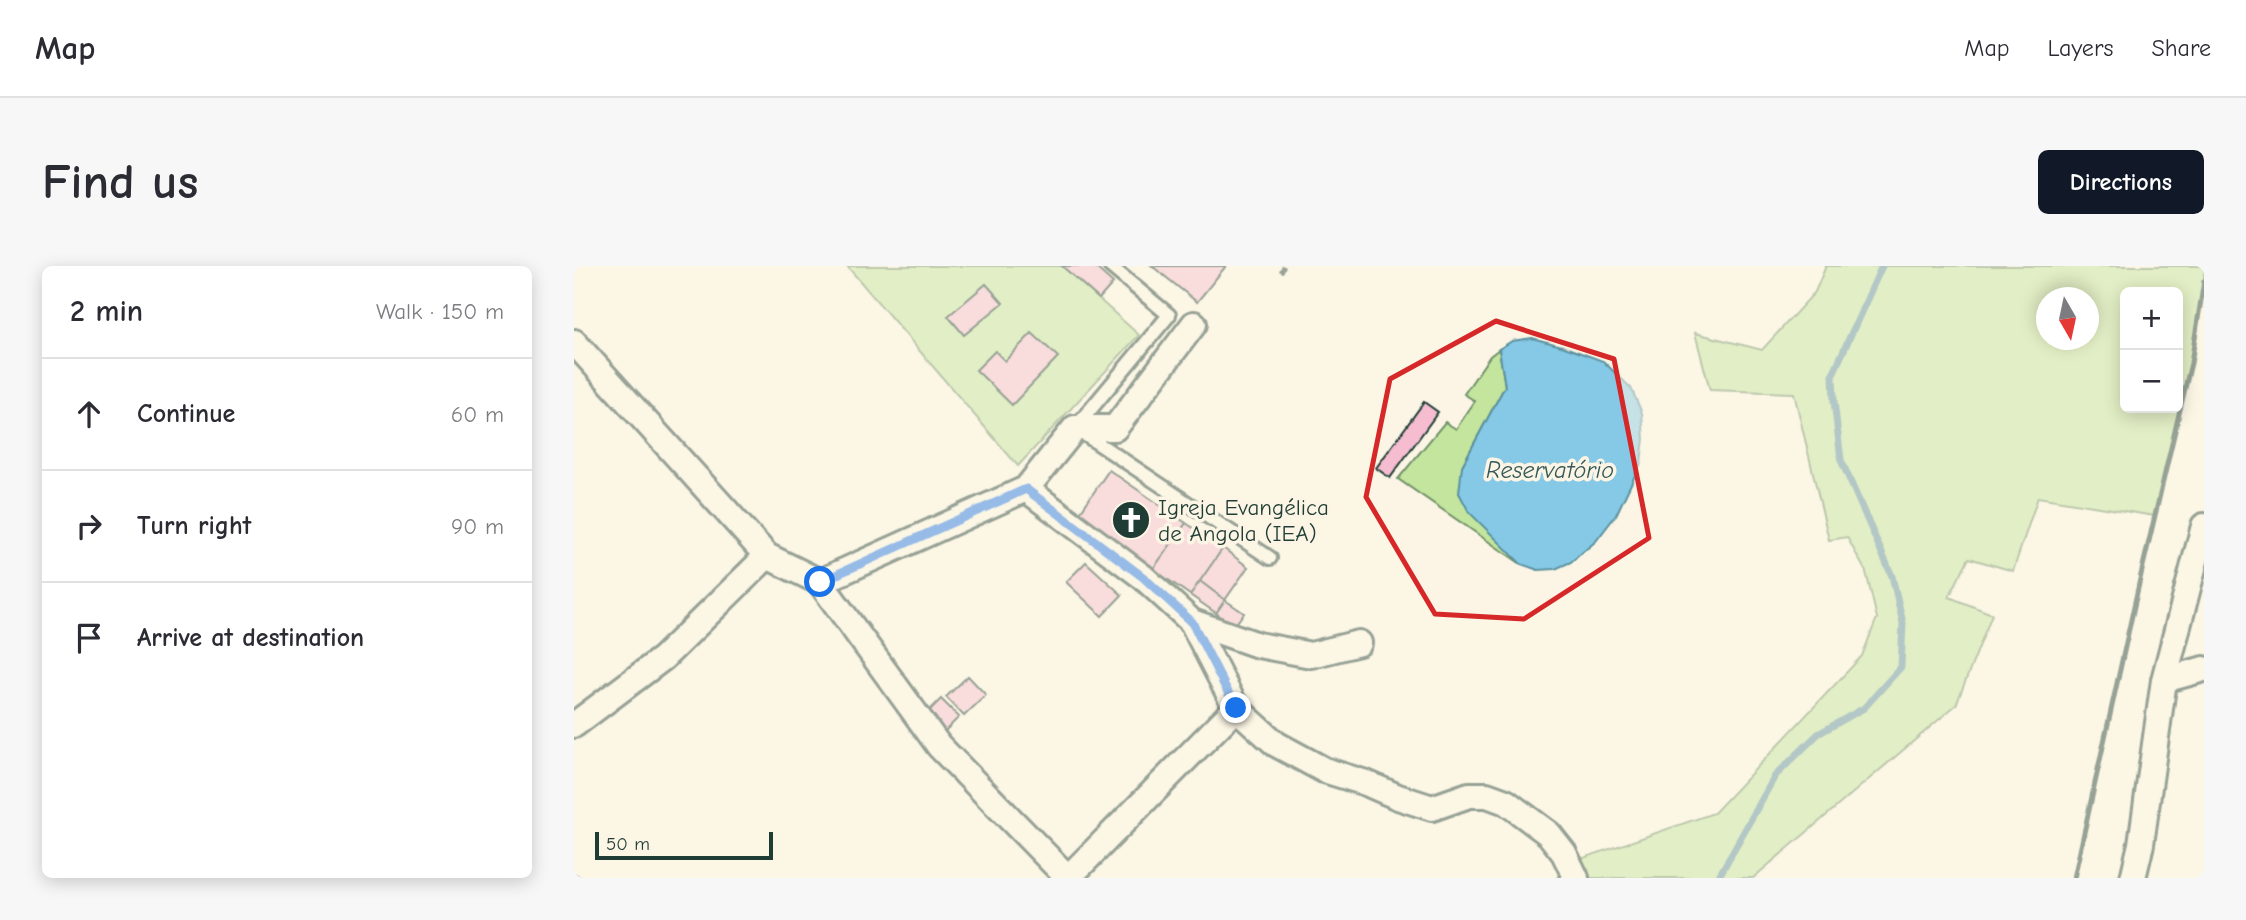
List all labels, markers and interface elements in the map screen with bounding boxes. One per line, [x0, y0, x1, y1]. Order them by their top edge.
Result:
text: Map [35, 29, 96, 67]
text: Map [1964, 34, 2010, 62]
text: Layers [2048, 34, 2113, 62]
text: Share [2151, 34, 2211, 62]
button: Directions [2038, 150, 2204, 214]
text: Find us [42, 154, 198, 210]
north arrow [2036, 287, 2099, 350]
map controls [2120, 287, 2183, 413]
button: + [2120, 287, 2183, 350]
text: 2 min [70, 294, 143, 329]
text: Walk · 150 m [376, 298, 504, 325]
button: − [2120, 350, 2183, 413]
icon: ahead [70, 395, 108, 433]
text: Continue [137, 399, 235, 429]
text: 60 m [451, 401, 504, 428]
water label: Reservatório [1486, 456, 1614, 484]
place label: Igreja Evangélica de Angola (IEA) [1158, 494, 1329, 547]
church icon: Igreja Evangélica de Angola (IEA) [1110, 499, 1152, 541]
icon: right [70, 507, 108, 545]
text: Turn right [137, 511, 251, 541]
text: 90 m [451, 513, 504, 540]
route start [804, 566, 835, 597]
icon: arrive [70, 619, 108, 657]
text: Arrive at destination [137, 623, 364, 653]
route end [1220, 692, 1251, 723]
scale bar [595, 829, 774, 861]
text: 50 m [606, 833, 650, 855]

